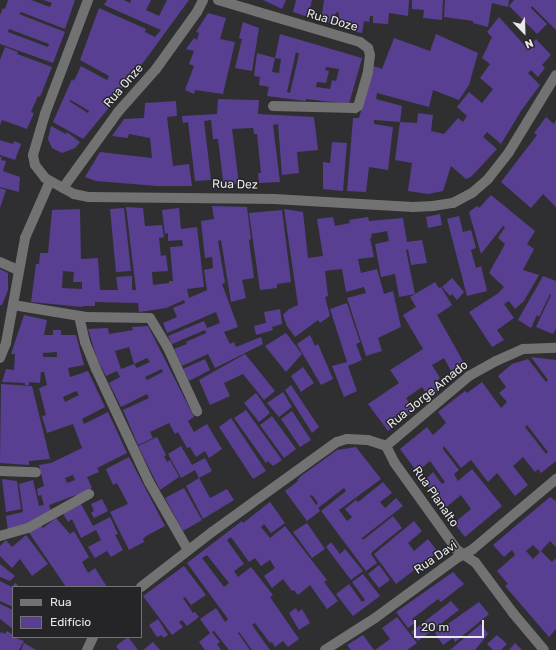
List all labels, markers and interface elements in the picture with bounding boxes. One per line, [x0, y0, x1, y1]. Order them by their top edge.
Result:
street label: Rua Doze [305, 7, 359, 35]
north arrow [504, 12, 544, 52]
text: N [523, 36, 535, 51]
street label: Rua Onze [101, 61, 147, 111]
street label: Rua Dez [212, 177, 258, 193]
street label: Rua Jorge Amado [385, 358, 471, 432]
street label: Rua Planalto [409, 464, 461, 530]
street label: Rua Davi [412, 538, 460, 578]
legend [12, 586, 142, 638]
text: Rua [50, 595, 72, 609]
scale bar [416, 612, 486, 638]
text: Edifício [50, 615, 91, 629]
text: 20 m [421, 620, 449, 634]

